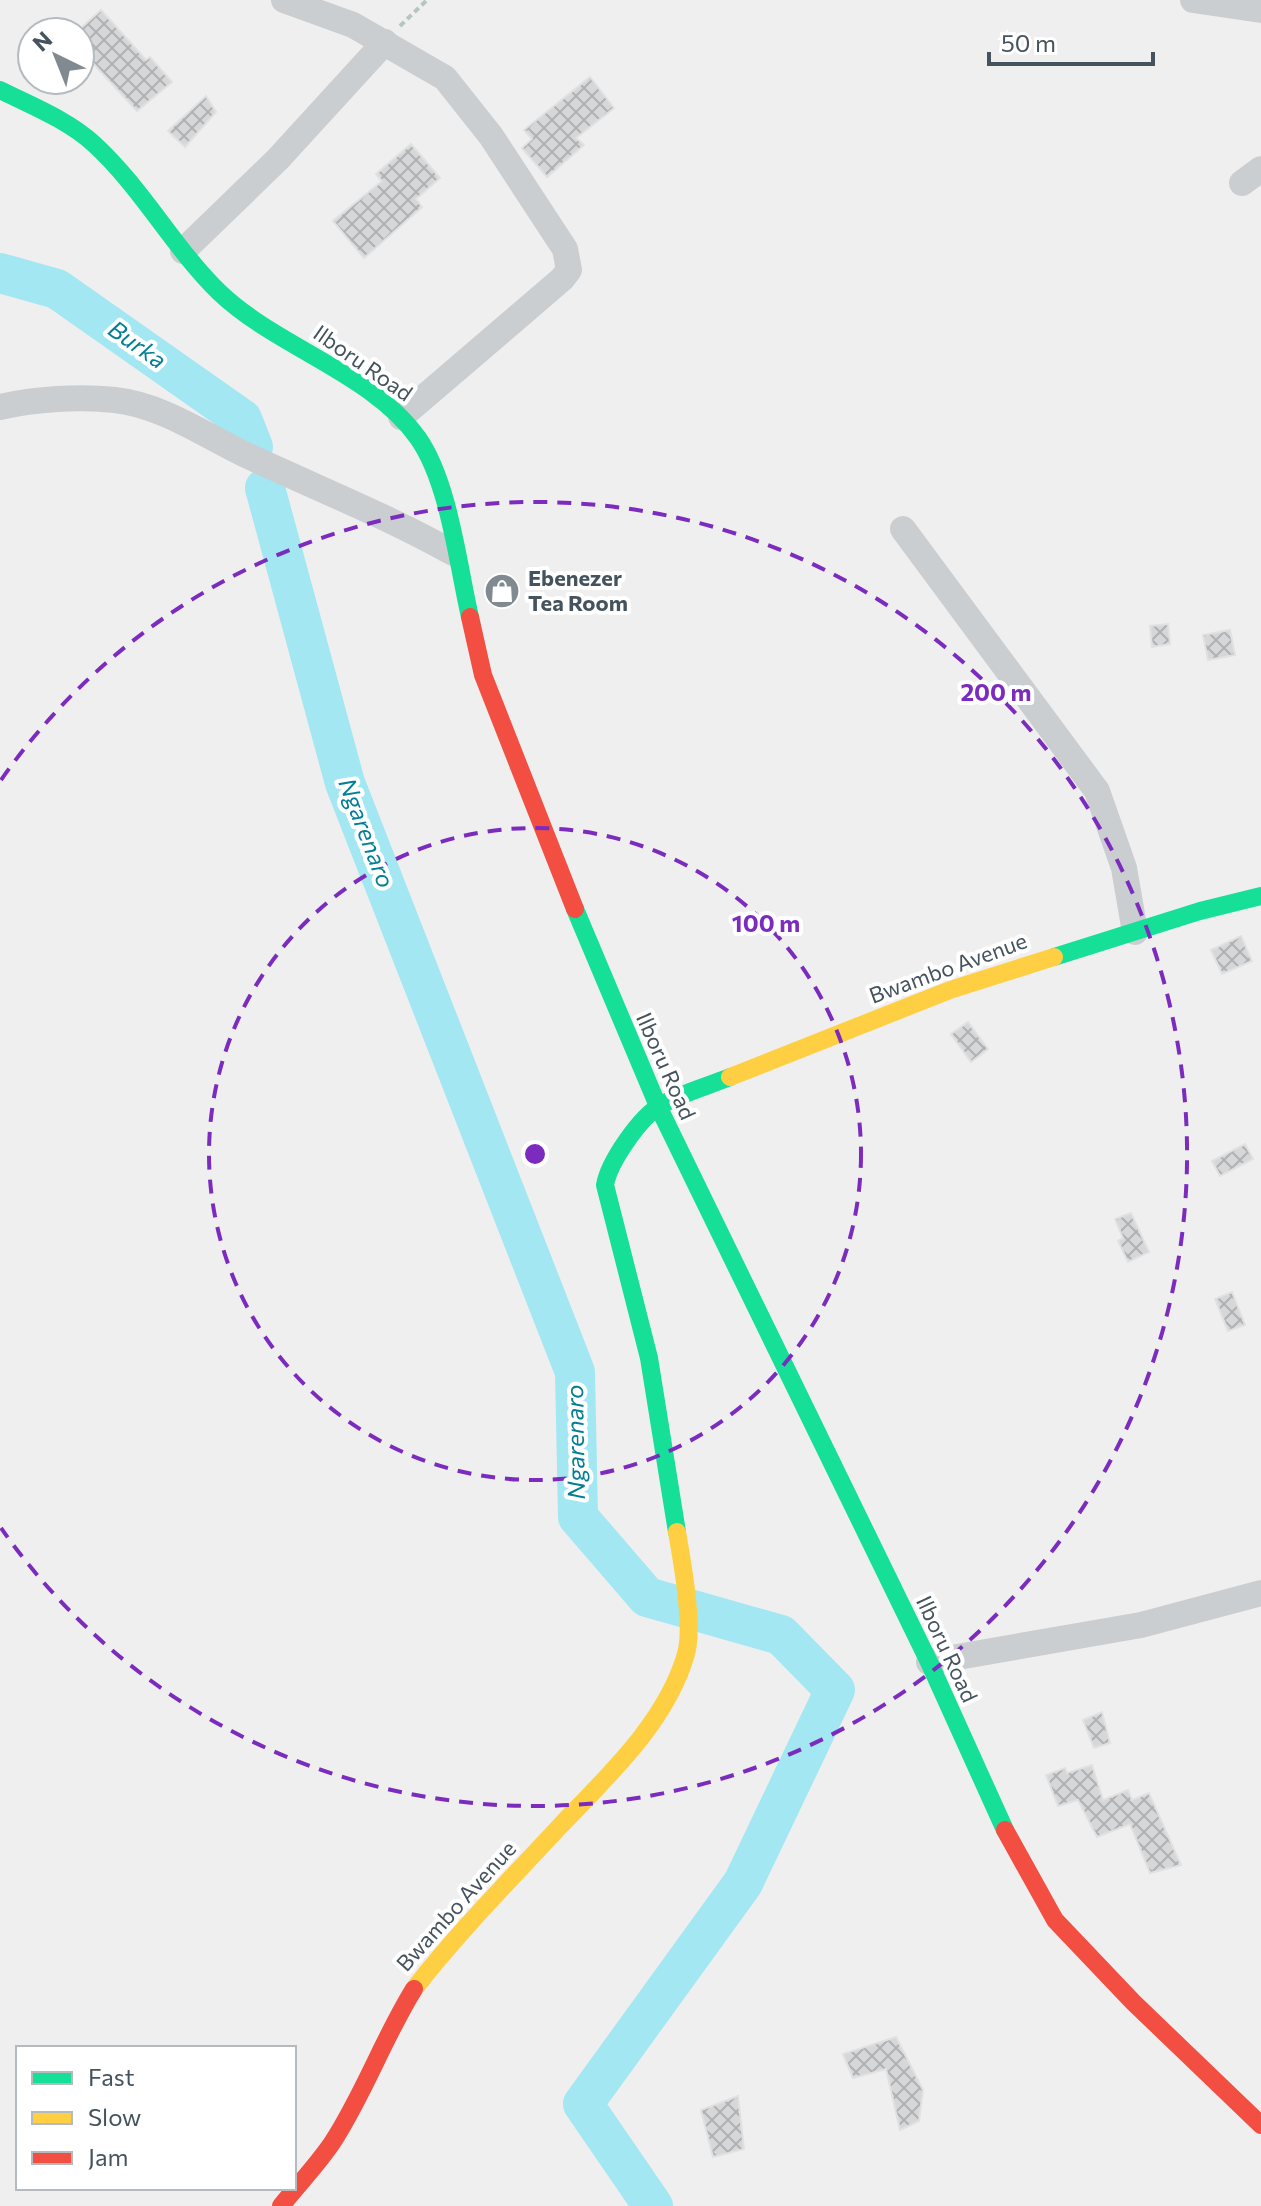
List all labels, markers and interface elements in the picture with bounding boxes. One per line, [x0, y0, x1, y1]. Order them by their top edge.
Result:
north arrow [16, 16, 96, 96]
scale bar [989, 16, 1153, 66]
text: N [27, 26, 57, 57]
text: 50 m [1001, 28, 1056, 57]
water label: Burka [103, 314, 172, 374]
street label: Ilboru Road [309, 319, 418, 407]
place label: Ebenezer Tea Room [528, 564, 628, 616]
shop icon: Ebenezer Tea Room [483, 572, 521, 610]
text: 200 m [961, 677, 1031, 706]
water label: Ngarenaro [333, 774, 402, 891]
text: 100 m [732, 908, 800, 937]
street label: Bwambo Avenue [865, 926, 1030, 1009]
street label: Ilboru Road [631, 1008, 702, 1124]
centre of rings [521, 1140, 549, 1168]
water label: Ngarenaro [559, 1384, 590, 1500]
street label: Ilboru Road [911, 1591, 984, 1706]
street label: Bwambo Avenue [390, 1835, 521, 1976]
legend [16, 2046, 296, 2190]
text: Fast [88, 2062, 135, 2091]
text: Slow [88, 2102, 141, 2131]
text: Jam [88, 2142, 128, 2171]

